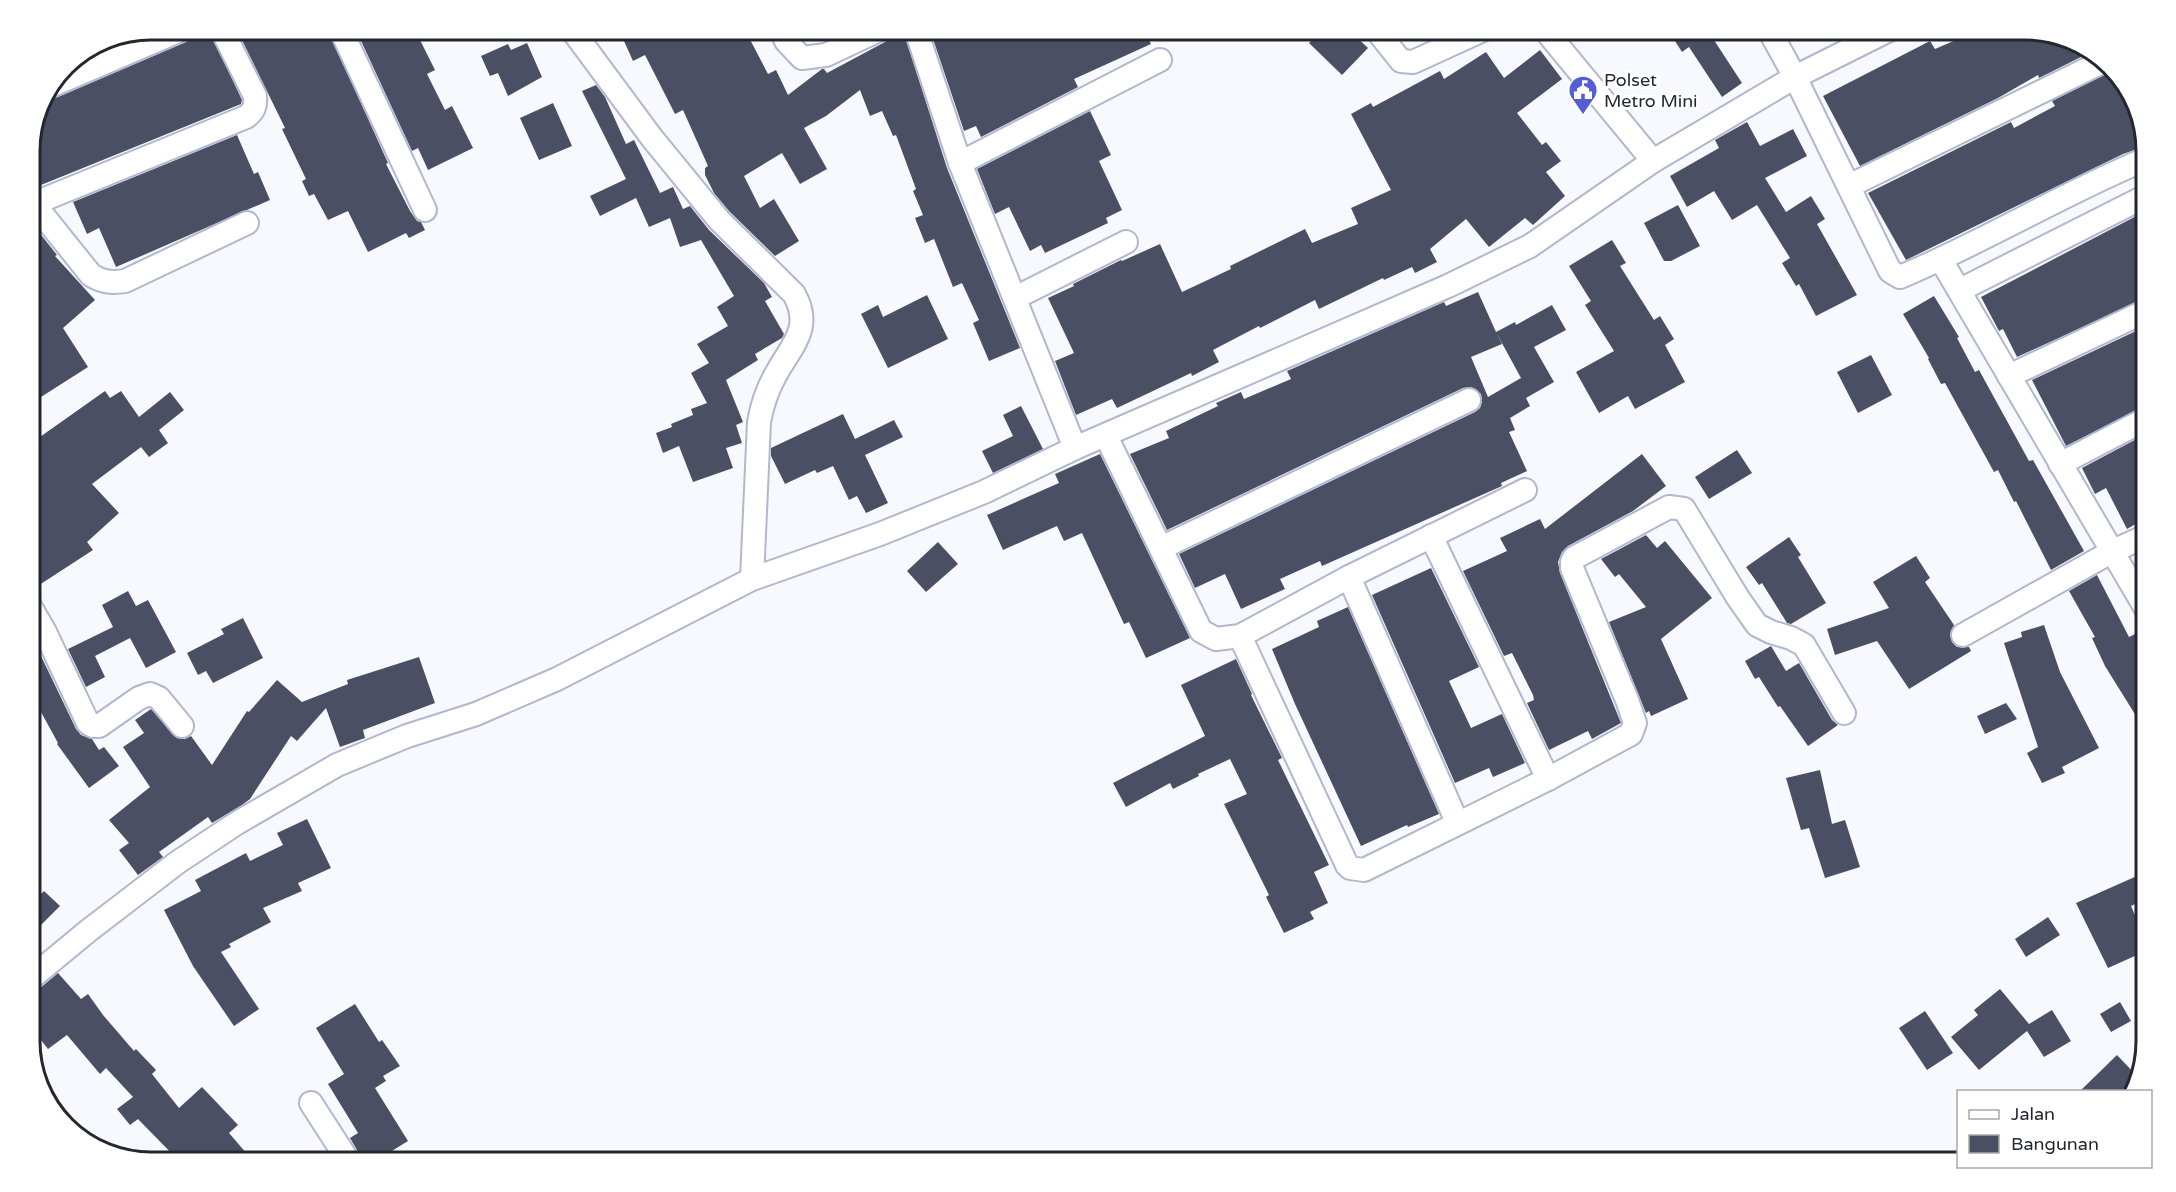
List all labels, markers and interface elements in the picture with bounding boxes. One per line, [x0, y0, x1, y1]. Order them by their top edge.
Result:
place label: Polset Metro Mini [1604, 69, 1698, 112]
public building icon: Polset Metro Mini [1567, 74, 1599, 116]
legend [1957, 1090, 2152, 1168]
text: Jalan [2011, 1103, 2055, 1125]
text: Bangunan [2011, 1133, 2099, 1155]

